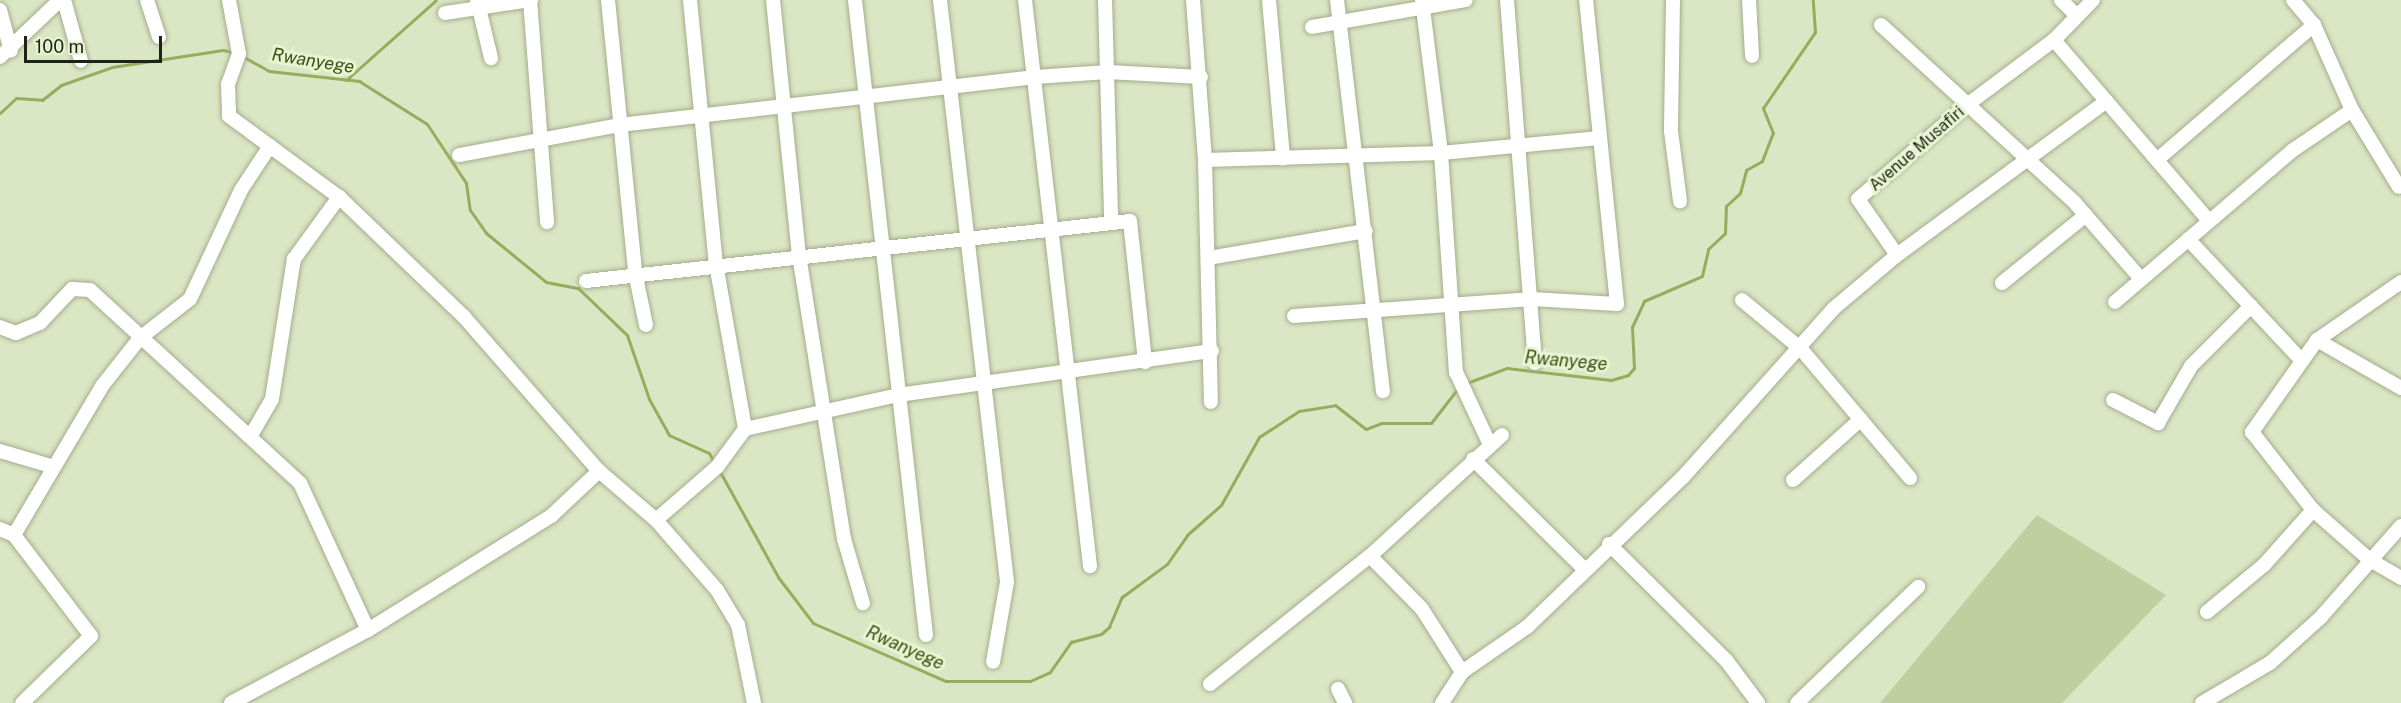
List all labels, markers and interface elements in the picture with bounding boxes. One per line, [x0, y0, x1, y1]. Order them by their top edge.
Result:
scale bar [27, 24, 165, 62]
text: 100 m [35, 36, 84, 57]
water label: Rwanyege [270, 44, 356, 78]
street label: Avenue Musafiri [1866, 103, 1968, 195]
water label: Rwanyege [1524, 347, 1608, 375]
water label: Rwanyege [863, 621, 947, 675]

